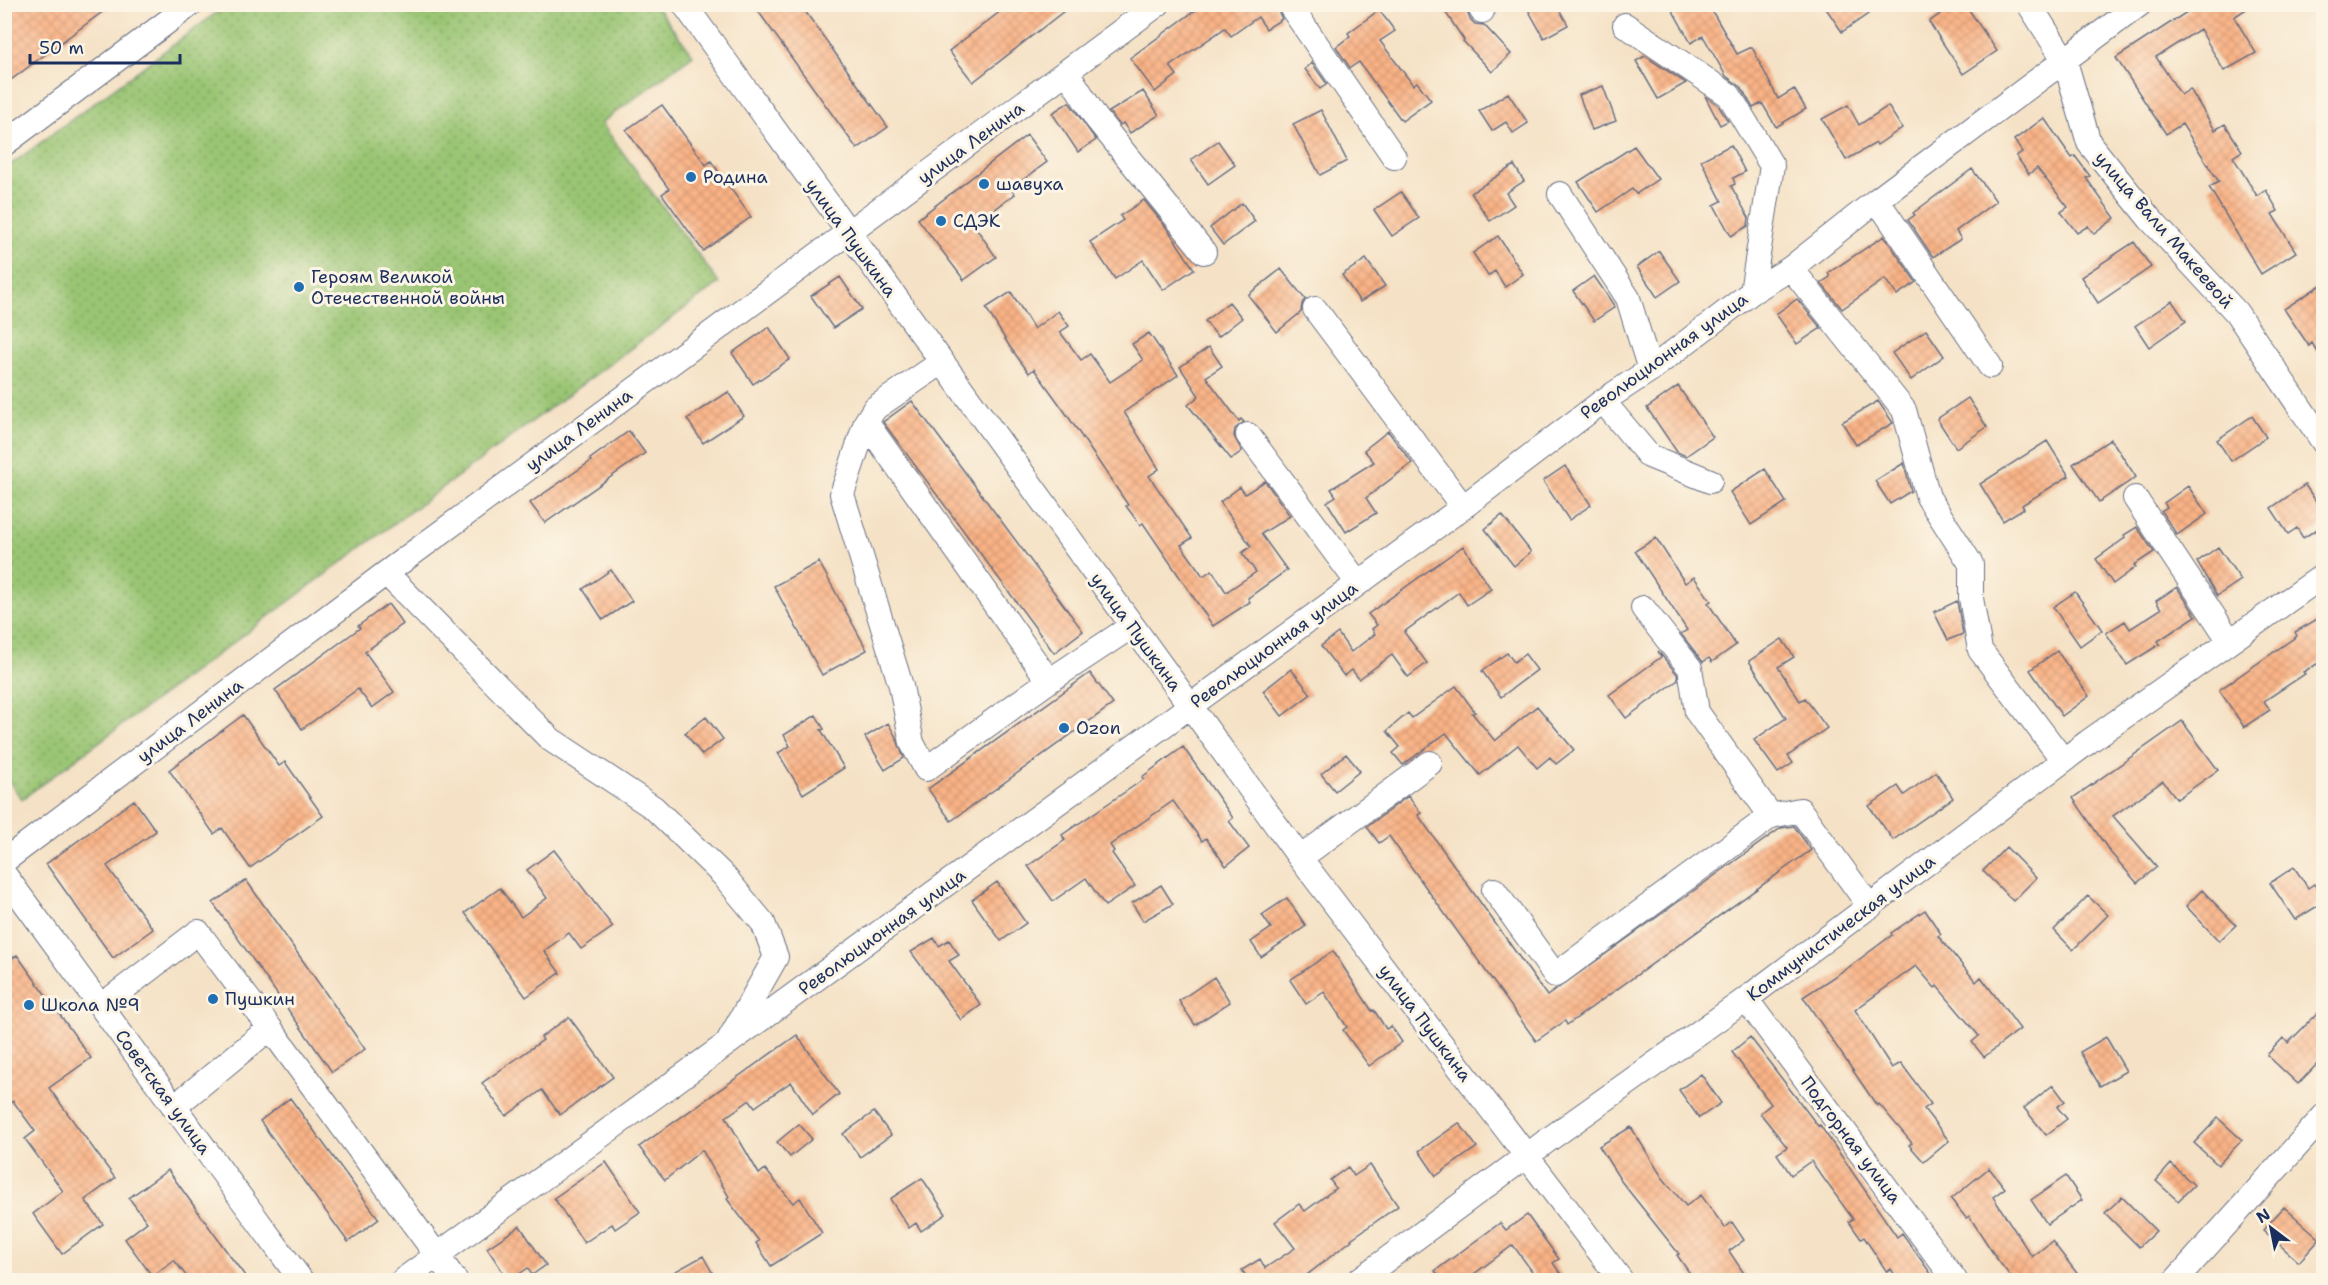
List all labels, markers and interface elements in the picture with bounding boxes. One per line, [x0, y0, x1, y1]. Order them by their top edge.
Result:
scale bar [30, 27, 180, 65]
text: 50 m [39, 36, 84, 60]
street label: улица Ленина [913, 96, 1029, 190]
street label: улица Вали Макеевой [2089, 147, 2239, 314]
place label: Родина [703, 165, 768, 189]
marker: Родина [684, 170, 698, 184]
place label: шавуха [996, 172, 1064, 196]
street label: улица Пушкина [800, 174, 902, 302]
marker: шавуха [977, 177, 991, 191]
place label: СДЭК [953, 209, 1001, 233]
marker: СДЭК [934, 214, 948, 228]
place label: Героям Великой Отечественной войны [311, 265, 505, 310]
marker: Героям Великой Отечественной войны [292, 280, 306, 294]
street label: Революционная улица [1575, 287, 1753, 425]
street label: улица Ленина [521, 383, 637, 477]
street label: улица Пушкина [1085, 568, 1187, 696]
street label: Революционная улица [1185, 576, 1363, 714]
street label: улица Ленина [132, 673, 248, 769]
place label: Ozon [1076, 716, 1121, 740]
marker: Ozon [1057, 721, 1071, 735]
street label: Коммунистическая улица [1742, 849, 1940, 1007]
street label: Революционная улица [793, 863, 971, 1001]
street label: улица Пушкина [1373, 959, 1477, 1087]
place label: Пушкин [225, 987, 295, 1011]
marker: Пушкин [206, 992, 220, 1006]
place label: Школа №9 [41, 993, 140, 1017]
marker: Школа №9 [22, 998, 36, 1012]
street label: Советская улица [110, 1025, 216, 1159]
street label: Подгорная улица [1795, 1071, 1907, 1209]
north arrow [2241, 1198, 2301, 1258]
text: N [2252, 1203, 2274, 1228]

